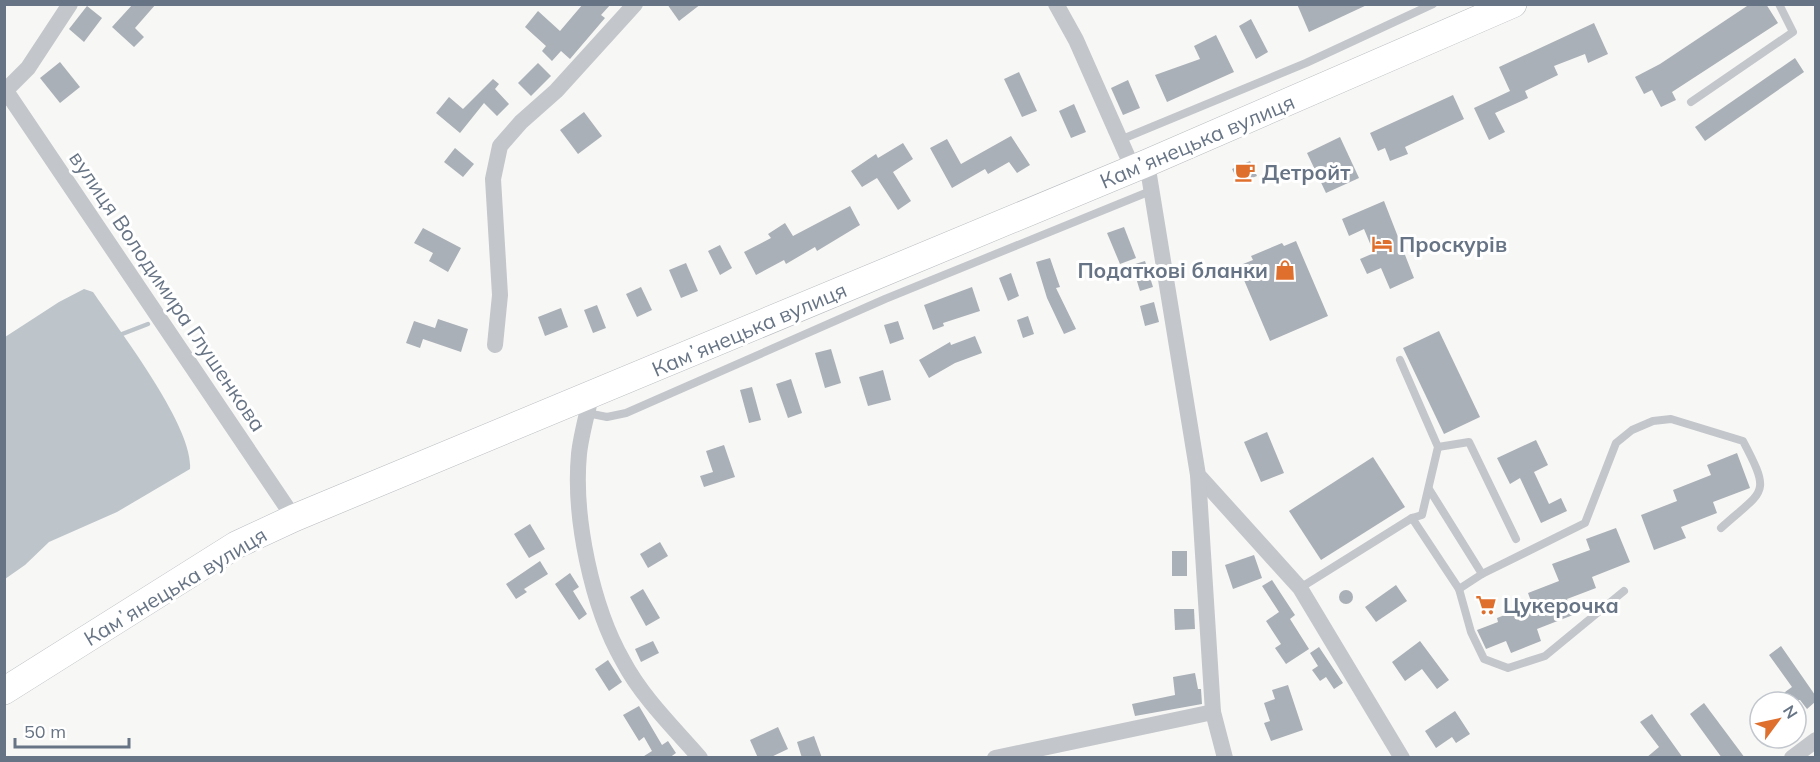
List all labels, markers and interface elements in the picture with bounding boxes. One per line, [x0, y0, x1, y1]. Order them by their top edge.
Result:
street label: Камʼянецька вулиця [1096, 88, 1298, 194]
street label: вулиця Володимира Глушенкова [64, 146, 272, 436]
place label: Детройт [1262, 159, 1351, 185]
cafe icon: Детройт [1233, 160, 1257, 184]
place label: Проскурів [1399, 231, 1507, 257]
hotel icon: Проскурів [1370, 232, 1394, 256]
place label: Податкові бланки [1077, 257, 1268, 283]
shop icon: Податкові бланки [1273, 258, 1297, 282]
street label: Камʼянецька вулиця [648, 276, 850, 382]
street label: Камʼянецька вулиця [79, 521, 271, 651]
place label: Цукерочка [1503, 592, 1619, 618]
supermarket icon: Цукерочка [1474, 593, 1498, 617]
north arrow [1748, 690, 1808, 750]
text: N [1779, 701, 1802, 722]
scale bar [15, 711, 129, 749]
text: 50 m [24, 720, 66, 743]

